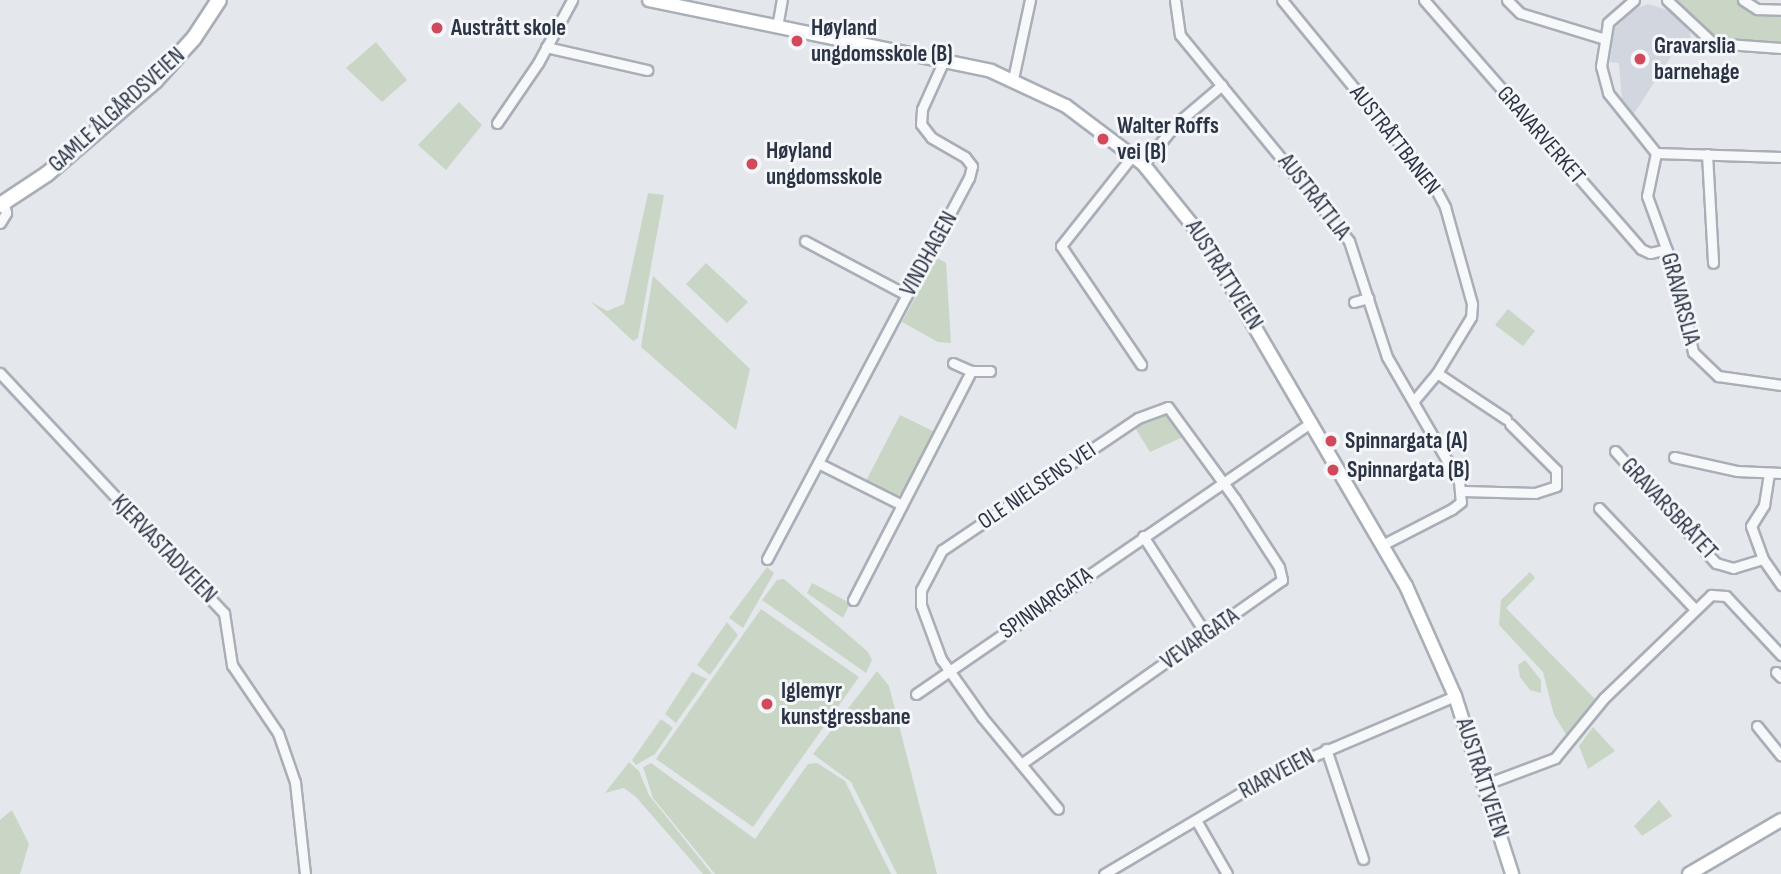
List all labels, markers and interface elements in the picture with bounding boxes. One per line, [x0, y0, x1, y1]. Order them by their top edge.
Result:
place label: Austrått skole [451, 14, 566, 42]
place label: Høyland ungdomsskole (B) [811, 14, 953, 68]
marker: Austrått skole [429, 20, 445, 36]
place label: Gravarslia barnehage [1654, 32, 1740, 86]
marker: Høyland ungdomsskole (B) [789, 33, 805, 49]
street label: GAMLE ÅLGÅRDSVEIEN [43, 42, 191, 178]
marker: Gravarslia barnehage [1632, 51, 1648, 67]
street label: AUSTRÅTTBANEN [1344, 80, 1446, 200]
street label: GRAVARVERKET [1491, 80, 1591, 190]
place label: Walter Roffs vei (B) [1117, 112, 1219, 166]
marker: Walter Roffs vei (B) [1095, 131, 1111, 147]
place label: Høyland ungdomsskole [766, 137, 882, 191]
street label: AUSTRÅTTLIA [1272, 149, 1356, 245]
marker: Høyland ungdomsskole [744, 156, 760, 172]
street label: VINDHAGEN [895, 207, 963, 301]
street label: AUSTRÅTTVEIEN [1179, 215, 1269, 335]
street label: GRAVARSLIA [1654, 250, 1706, 348]
place label: Spinnargata (A) [1345, 427, 1468, 455]
marker: Spinnargata (A) [1323, 433, 1339, 449]
street label: OLE NIELSENS VEI [973, 436, 1101, 536]
street label: GRAVARSBRÅTET [1615, 452, 1723, 566]
place label: Spinnargata (B) [1347, 456, 1470, 484]
marker: Spinnargata (B) [1325, 462, 1341, 478]
street label: KJERVASTADVEIEN [106, 489, 222, 609]
street label: SPINNARGATA [994, 561, 1098, 645]
street label: VEVARGATA [1156, 602, 1244, 676]
place label: Iglemyr kunstgressbane [781, 677, 911, 731]
marker: Iglemyr kunstgressbane [759, 696, 775, 712]
street label: AUSTRÅTTVEIEN [1450, 715, 1514, 841]
street label: RIARVEIEN [1235, 743, 1319, 805]

